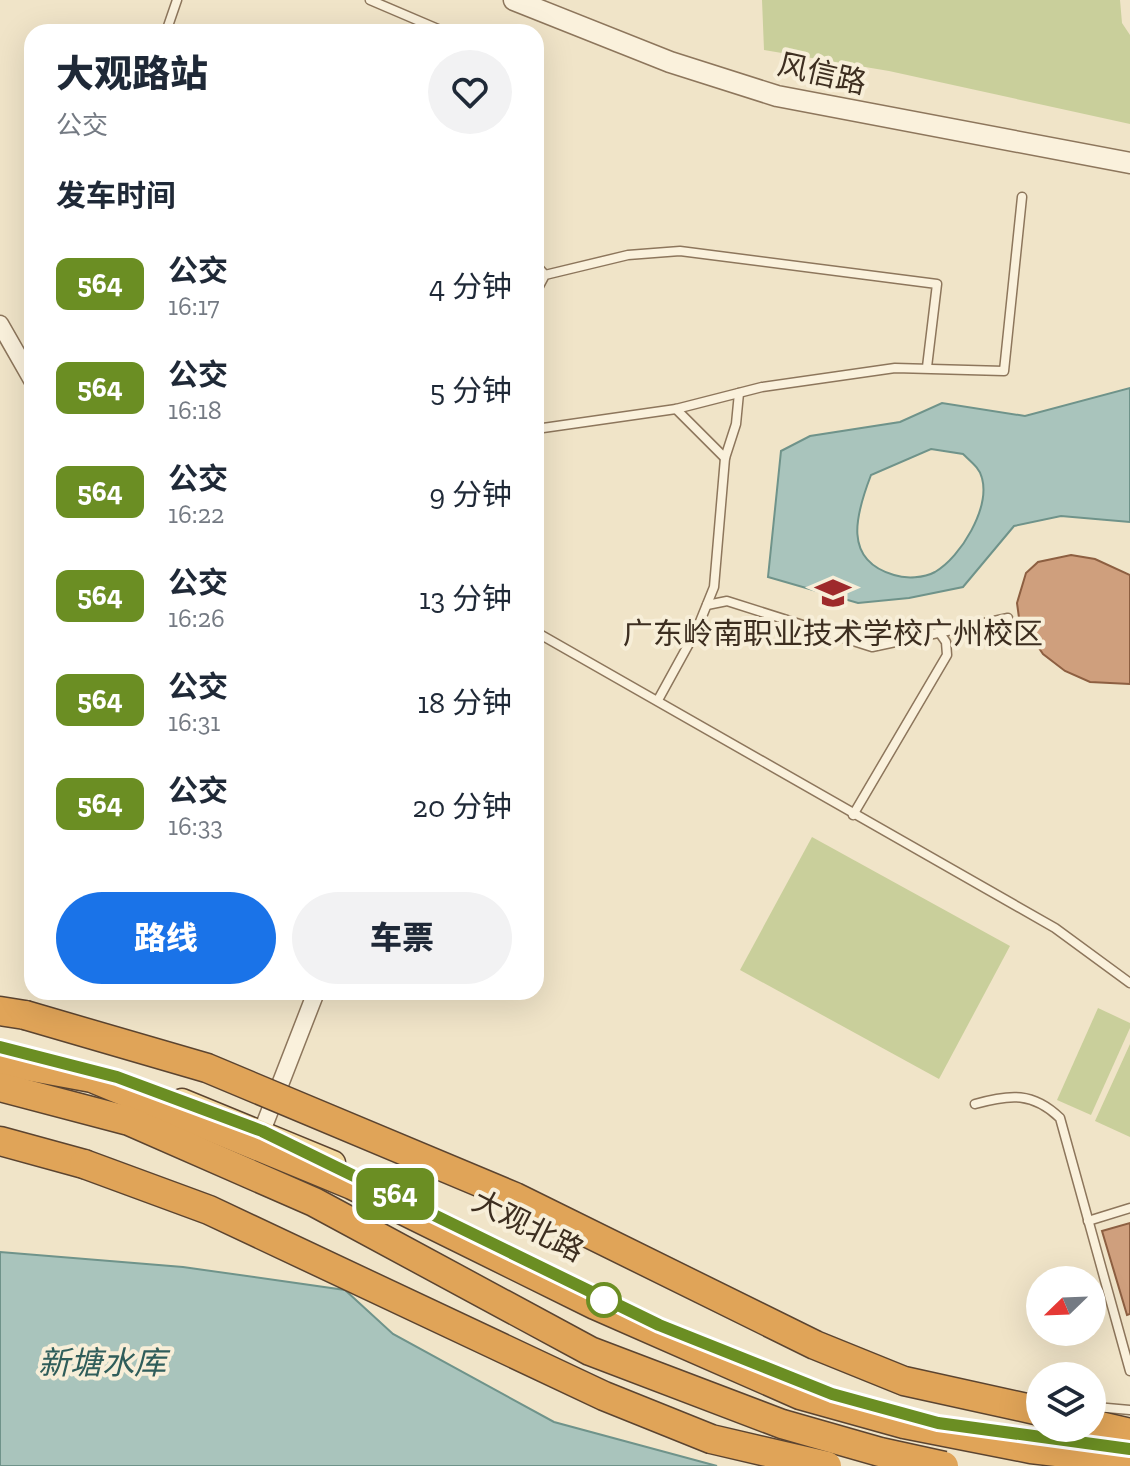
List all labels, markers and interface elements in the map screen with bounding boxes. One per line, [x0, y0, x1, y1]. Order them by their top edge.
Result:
street label: 风信路 [774, 46, 870, 102]
button: heart [428, 50, 512, 134]
text: 大观路站 [56, 51, 208, 97]
text: 公交 [56, 109, 108, 141]
text: 发车时间 [56, 178, 176, 214]
text: 公交 [168, 253, 228, 289]
text: 564 [77, 267, 123, 300]
text: 4 分钟 [429, 269, 512, 305]
text: 16:17 [168, 290, 219, 322]
text: 公交 [168, 357, 228, 393]
text: 564 [77, 371, 123, 404]
text: 5 分钟 [430, 373, 512, 409]
text: 16:18 [168, 394, 222, 426]
text: 公交 [168, 461, 228, 497]
text: 564 [77, 475, 123, 508]
text: 9 分钟 [429, 477, 512, 513]
text: 16:22 [168, 498, 224, 530]
text: 公交 [168, 565, 228, 601]
school or university icon: 广东岭南职业技术学校广州校区 [814, 574, 852, 612]
text: 564 [77, 579, 123, 612]
text: 13 分钟 [419, 581, 512, 617]
text: 16:26 [168, 602, 225, 634]
place label: 广东岭南职业技术学校广州校区 [623, 616, 1043, 652]
text: 公交 [168, 669, 228, 705]
text: 564 [77, 683, 123, 716]
text: 18 分钟 [418, 685, 512, 721]
text: 16:31 [168, 706, 220, 738]
text: 公交 [168, 773, 228, 809]
text: 564 [77, 787, 123, 820]
text: 20 分钟 [412, 789, 512, 825]
text: 16:33 [168, 810, 223, 842]
button: 路线 [56, 892, 276, 984]
button: 车票 [292, 892, 512, 984]
line badge: 564 [349, 1168, 441, 1220]
text: 564 [372, 1177, 418, 1210]
street label: 大观北路 [466, 1183, 590, 1269]
north arrow [1026, 1266, 1106, 1346]
map controls [1026, 1266, 1106, 1442]
unlabelled marker [587, 1283, 621, 1317]
water label: 新塘水库 [38, 1344, 171, 1382]
button: layers [1026, 1362, 1106, 1442]

